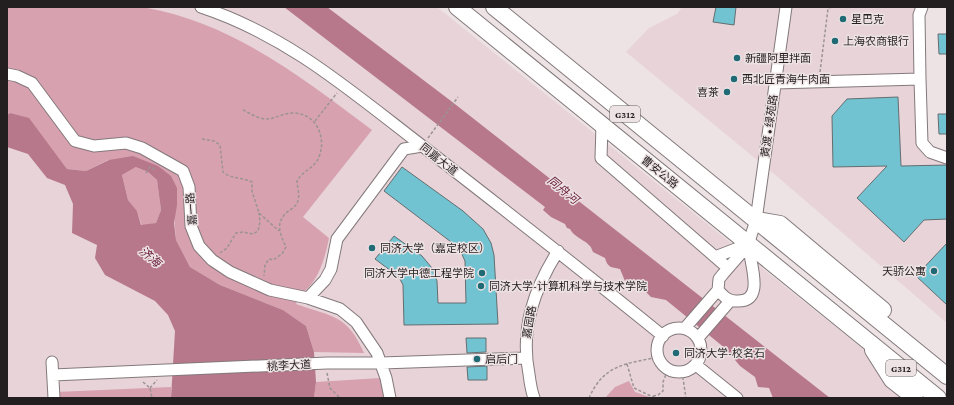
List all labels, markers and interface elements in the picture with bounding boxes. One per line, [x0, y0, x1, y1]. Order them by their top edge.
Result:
place label: 星巴克 [851, 13, 884, 25]
marker: 星巴克 [838, 14, 848, 24]
place label: 上海农商银行 [843, 35, 909, 47]
marker: 上海农商银行 [830, 36, 840, 46]
place label: 新疆阿里拌面 [745, 52, 811, 64]
marker: 新疆阿里拌面 [732, 53, 742, 63]
place label: 西北匠青海牛肉面 [742, 73, 830, 85]
marker: 西北匠青海牛肉面 [729, 74, 739, 84]
place label: 喜茶 [697, 86, 719, 98]
marker: 喜茶 [722, 87, 732, 97]
street label: 黄渡 • 绿苑路 [759, 94, 779, 158]
road number: G312 [610, 106, 640, 122]
street label: 同嘉大道 [418, 141, 460, 177]
street label: 曹安公路 [639, 153, 681, 191]
water label: 同舟河 [545, 173, 583, 208]
street label: 嘉一路 [184, 192, 198, 226]
place label: 同济大学（嘉定校区） [380, 242, 490, 254]
marker: 同济大学（嘉定校区） [367, 243, 377, 253]
water label: 济海 [136, 244, 165, 271]
place label: 天骄公寓 [882, 265, 926, 277]
marker: 天骄公寓 [929, 266, 939, 276]
place label: 同济大学中德工程学院 [364, 267, 474, 279]
marker: 同济大学中德工程学院 [477, 268, 487, 278]
place label: 同济大学-计算机科学与技术学院 [489, 280, 647, 292]
marker: 同济大学-计算机科学与技术学院 [476, 281, 486, 291]
street label: 嘉园路 [520, 305, 538, 339]
place label: 同济大学-校名石 [684, 347, 765, 359]
marker: 同济大学-校名石 [671, 348, 681, 358]
place label: 启后门 [485, 353, 518, 365]
marker: 启后门 [472, 354, 482, 364]
street label: 桃李大道 [267, 358, 311, 372]
road number: G312 [886, 360, 916, 376]

